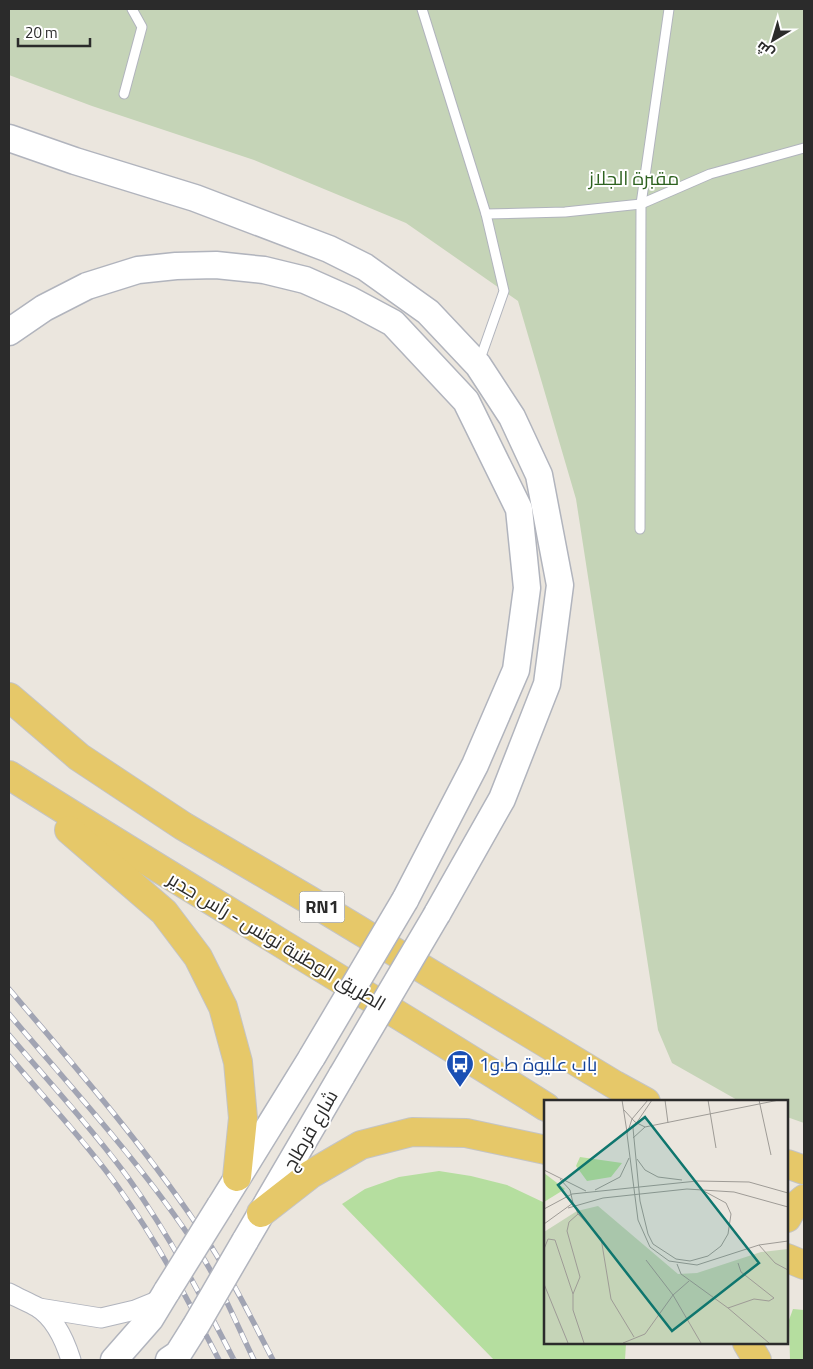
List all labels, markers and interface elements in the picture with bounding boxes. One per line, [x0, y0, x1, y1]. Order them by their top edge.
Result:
scale bar [18, 15, 90, 47]
north arrow [748, 15, 798, 65]
text: 20 m [25, 21, 58, 44]
text: ش [751, 37, 778, 64]
park label: مقبرة الجلاز [588, 163, 679, 192]
street label: الطريق الوطنية تونس - رأس جدير [162, 863, 392, 1017]
road number: RN1 [300, 892, 344, 922]
bus stop icon: باب عليوة ط.و1 [445, 1049, 475, 1088]
place label: باب عليوة ط.و1 [479, 1049, 597, 1078]
street label: شارع قرطاج [275, 1084, 344, 1176]
inset map [544, 1100, 788, 1344]

